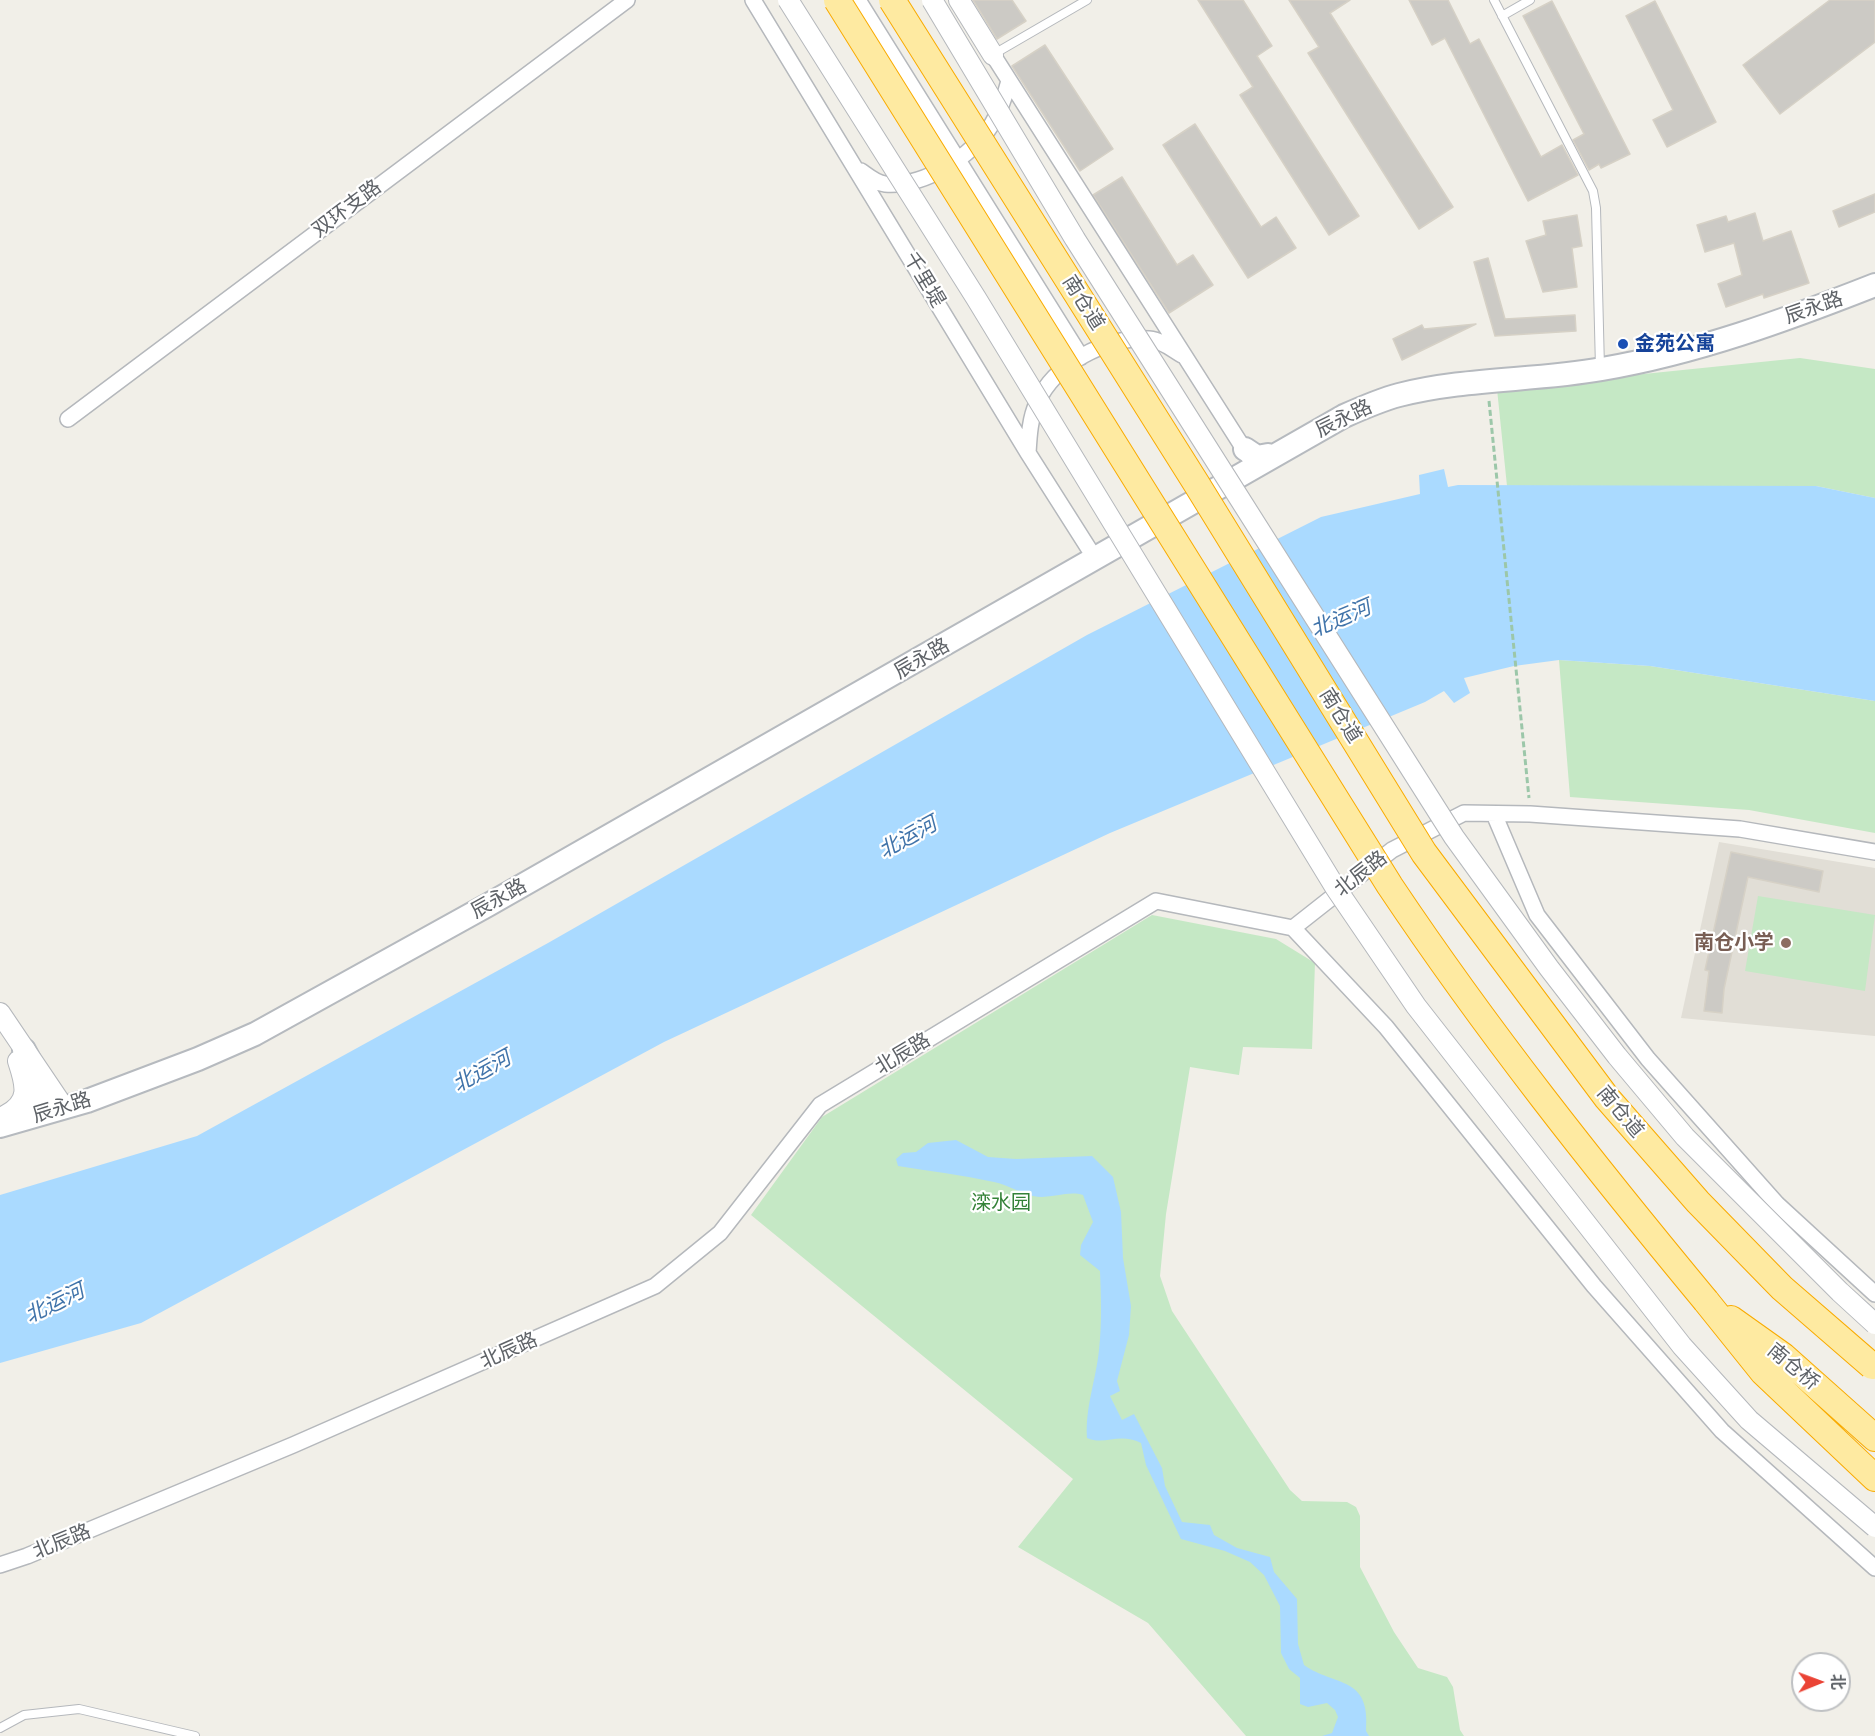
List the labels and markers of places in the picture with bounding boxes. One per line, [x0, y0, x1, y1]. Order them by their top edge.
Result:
place label: 金苑公寓 [1635, 332, 1715, 356]
marker: 金苑公寓 [1616, 337, 1630, 351]
place label: 南仓小学 [1694, 931, 1774, 955]
marker: 南仓小学 [1779, 936, 1793, 950]

